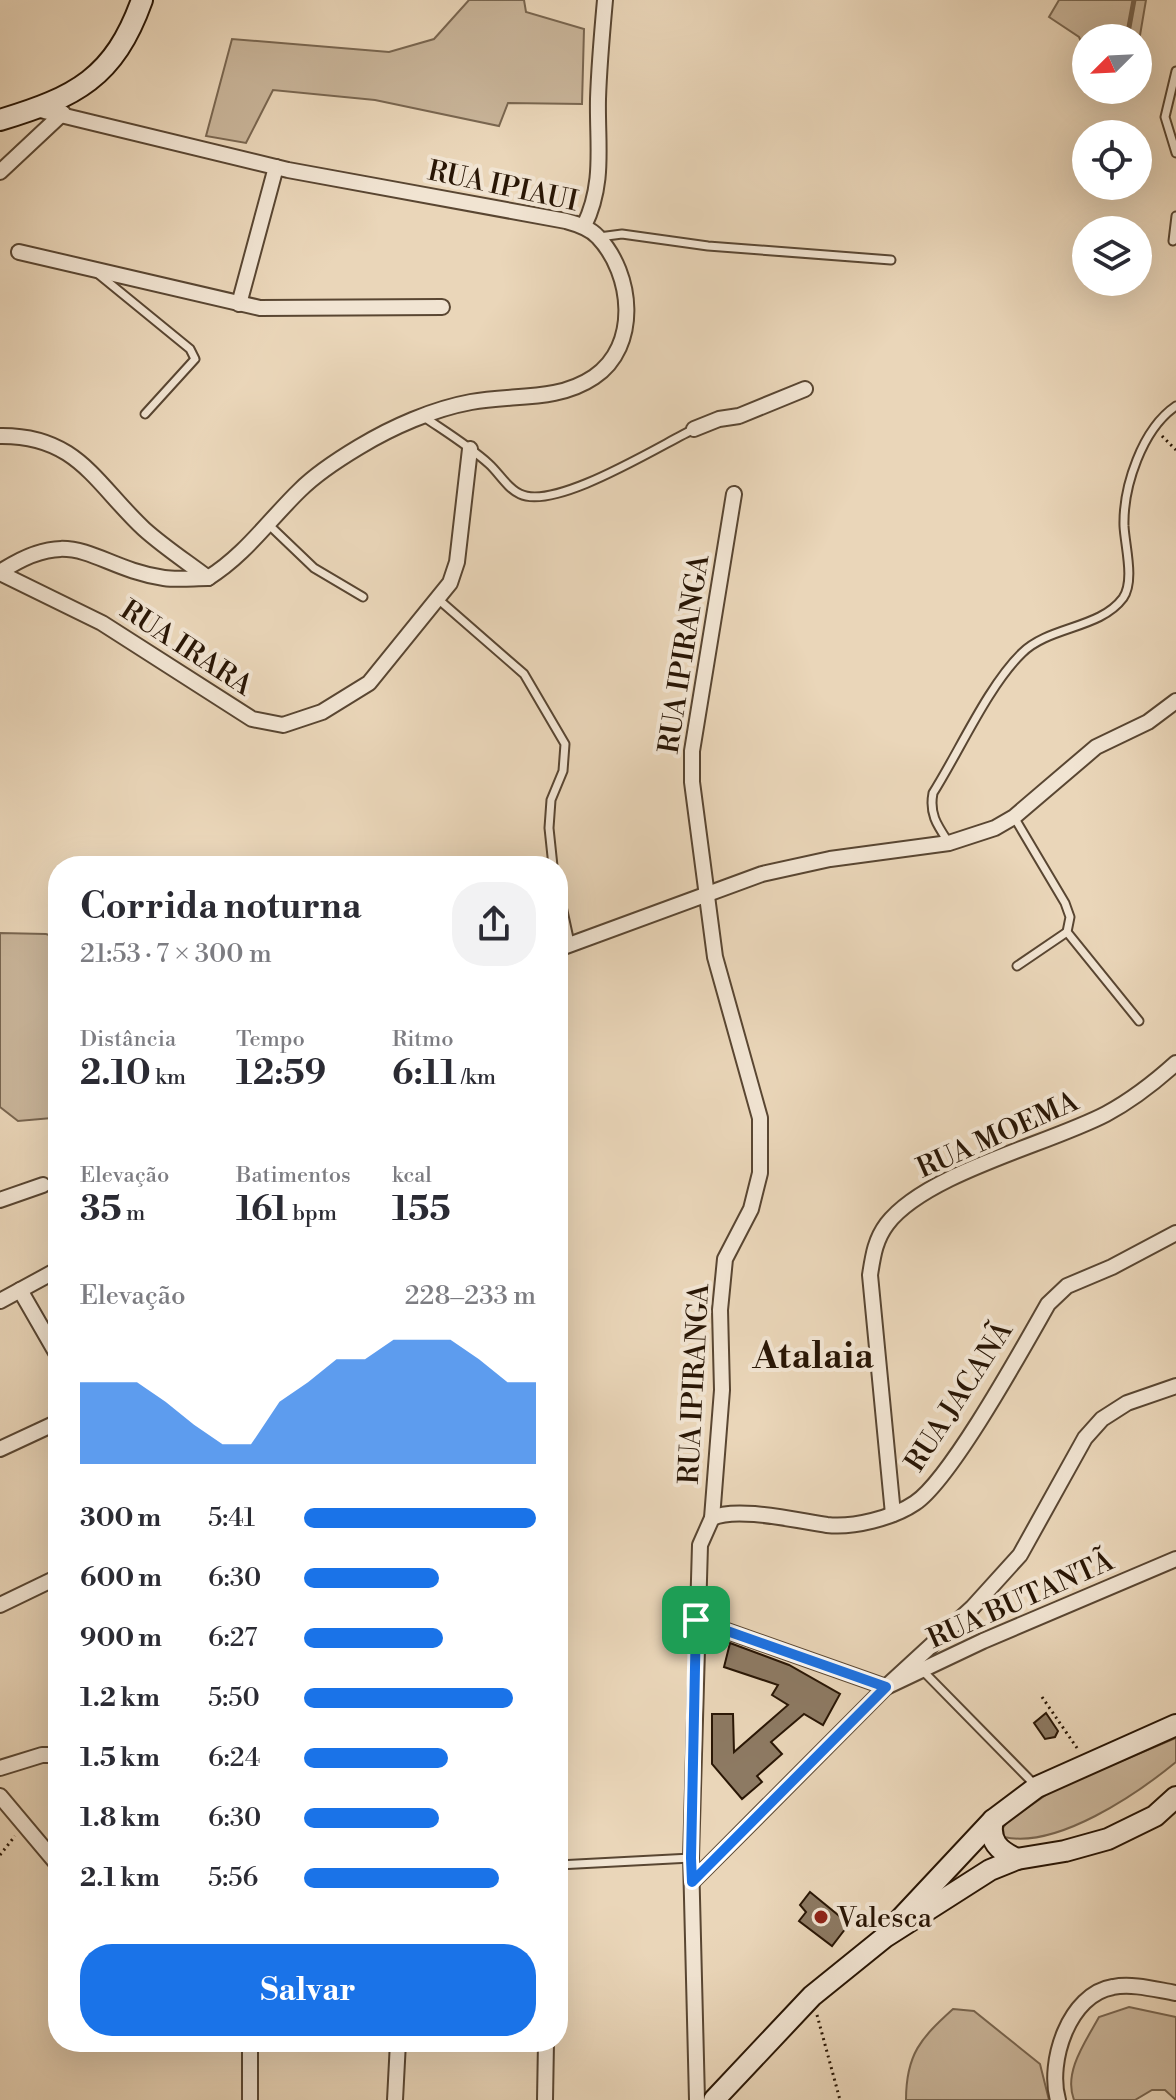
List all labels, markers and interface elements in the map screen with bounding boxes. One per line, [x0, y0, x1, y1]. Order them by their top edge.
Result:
north arrow [1072, 24, 1152, 104]
map controls [1072, 24, 1152, 296]
button: locate [1072, 120, 1152, 200]
street label: RUA IPIAUI [424, 153, 581, 220]
button: layers [1072, 216, 1152, 296]
street label: RUA IPIRANGA [651, 552, 718, 756]
street label: RUA IRARA [114, 593, 259, 704]
button: share [452, 882, 536, 966]
text: Corrida noturna [80, 885, 361, 930]
text: 21:53 · 7 × 300 m [80, 938, 272, 970]
text: Distância [80, 1026, 176, 1053]
text: Tempo [236, 1026, 305, 1053]
text: Ritmo [392, 1026, 454, 1053]
text: 2.10 [80, 1053, 151, 1095]
text: 12:59 [236, 1053, 326, 1095]
text: 6:11 [392, 1053, 456, 1095]
text: km [151, 1064, 186, 1091]
text: /km [456, 1064, 496, 1091]
street label: RUA MOEMA [911, 1084, 1085, 1187]
text: Elevação [80, 1162, 169, 1189]
text: Batimentos [236, 1162, 351, 1189]
text: kcal [392, 1162, 432, 1189]
text: 35 [80, 1189, 122, 1231]
text: 161 [236, 1189, 288, 1231]
text: 155 [392, 1189, 450, 1231]
text: m [122, 1200, 145, 1227]
text: bpm [288, 1200, 337, 1227]
text: Elevação [80, 1280, 186, 1312]
text: 228–233 m [405, 1280, 536, 1312]
street label: RUA IPIRANGA [672, 1282, 717, 1485]
street label: RUA JACANÃ [896, 1313, 1021, 1479]
district label: Atalaia [751, 1335, 874, 1380]
text: 300 m [80, 1502, 161, 1534]
text: 5:41 [208, 1502, 255, 1534]
street label: RUA BUTANTÃ [921, 1542, 1120, 1657]
text: 600 m [80, 1562, 162, 1594]
text: 6:30 [208, 1562, 261, 1594]
pin [662, 1586, 730, 1654]
icon: arrive [674, 1598, 718, 1642]
text: 900 m [80, 1622, 162, 1654]
text: 6:27 [208, 1622, 257, 1654]
text: 1.2 km [80, 1682, 160, 1714]
text: 5:50 [208, 1682, 260, 1714]
text: 1.5 km [80, 1742, 160, 1774]
text: 6:24 [208, 1742, 260, 1774]
text: 1.8 km [80, 1802, 160, 1834]
text: 6:30 [208, 1802, 261, 1834]
text: 2.1 km [80, 1862, 160, 1894]
text: 5:56 [208, 1862, 258, 1894]
place label: Valesca [836, 1901, 933, 1936]
marker: Valesca [812, 1908, 830, 1926]
button: Salvar [80, 1944, 536, 2036]

